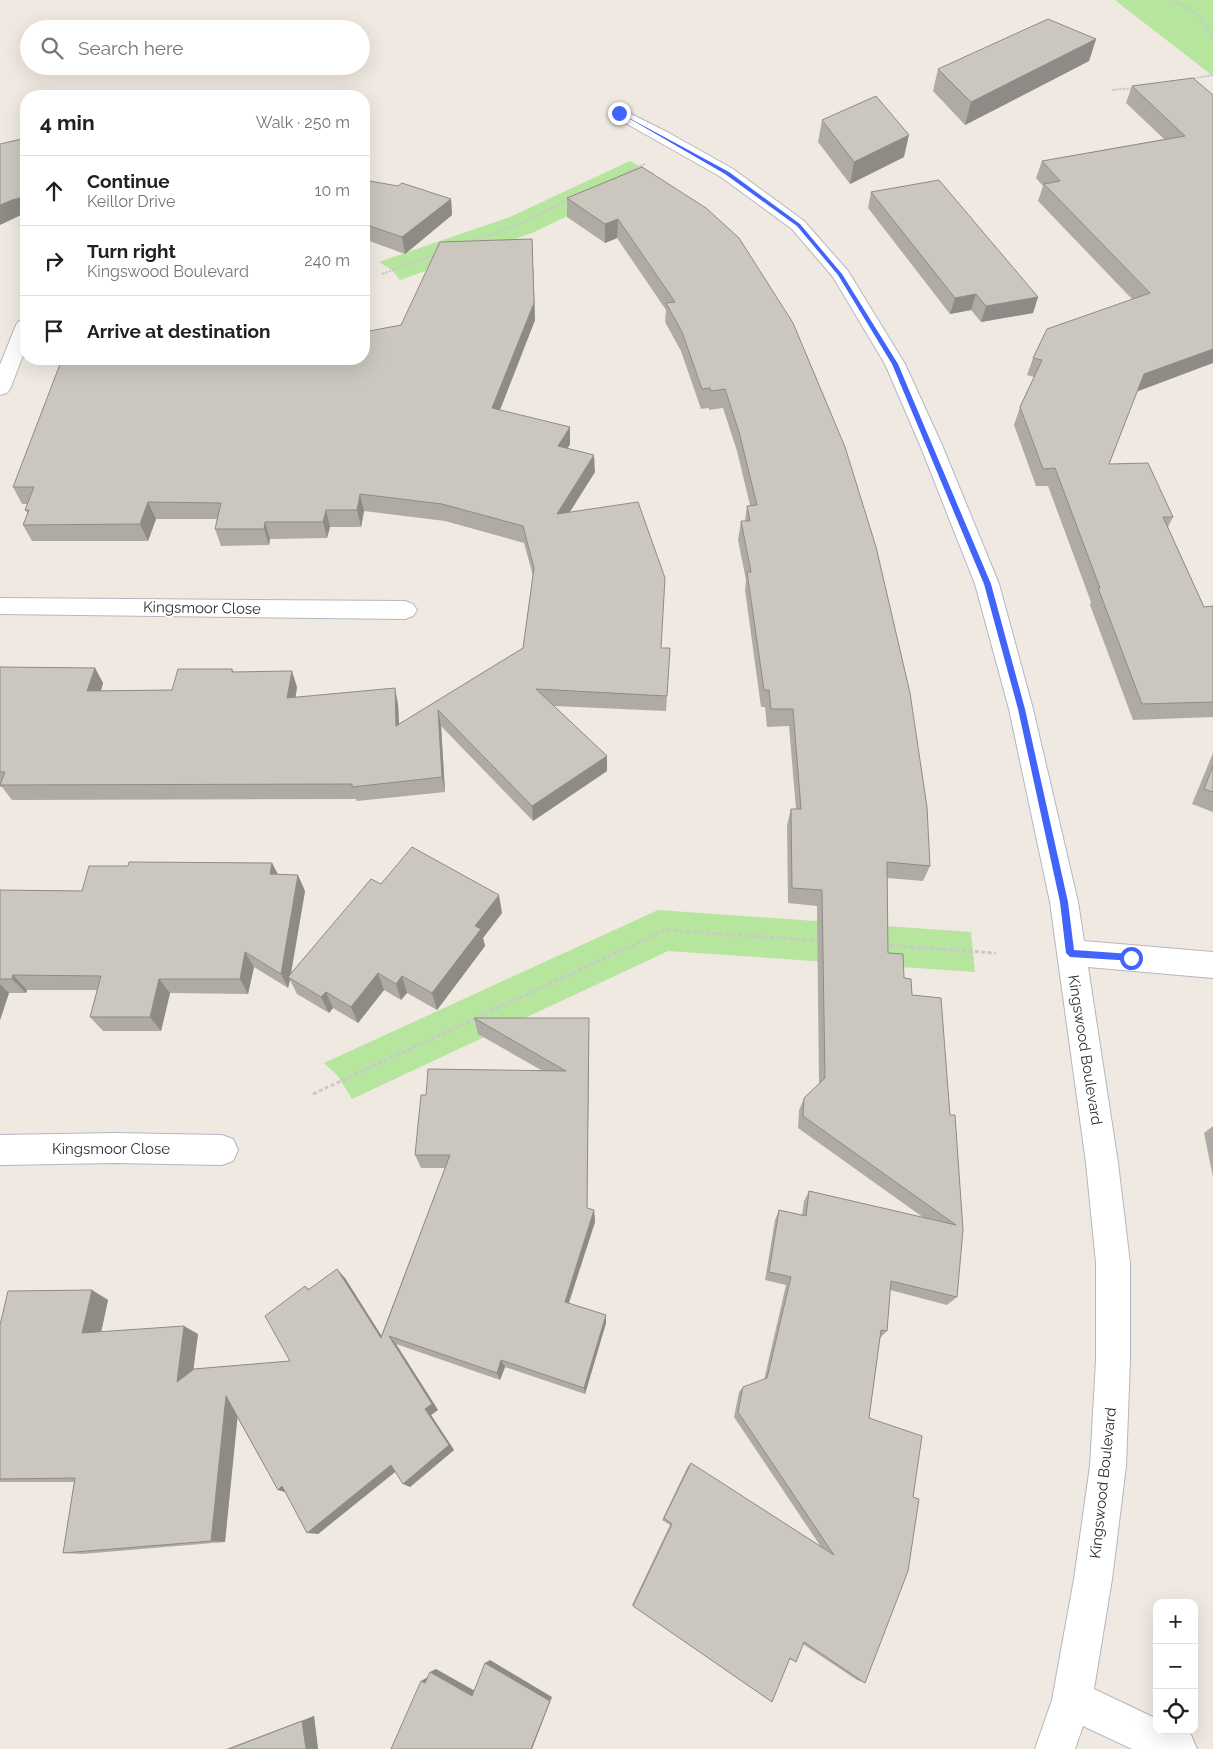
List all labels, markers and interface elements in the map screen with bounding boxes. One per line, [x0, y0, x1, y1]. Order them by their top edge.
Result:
search box [20, 20, 370, 75]
icon: search [38, 34, 66, 62]
text: Search here [78, 37, 184, 59]
route end [608, 102, 631, 125]
text: 4 min [40, 110, 95, 135]
text: Walk · 250 m [256, 113, 350, 132]
text: Continue [87, 170, 170, 192]
icon: ahead [40, 177, 68, 205]
text: 10 m [315, 181, 350, 200]
text: Keillor Drive [87, 192, 175, 211]
text: Turn right [87, 240, 176, 262]
icon: right [40, 247, 68, 275]
text: 240 m [304, 251, 350, 270]
text: Kingswood Boulevard [87, 262, 249, 281]
icon: arrive [40, 317, 68, 345]
text: Arrive at destination [87, 320, 271, 342]
street label: Kingsmoor Close [143, 598, 261, 618]
route start [1120, 947, 1143, 970]
street label: Kingswood Boulevard [1064, 974, 1106, 1126]
street label: Kingsmoor Close [52, 1140, 170, 1158]
street label: Kingswood Boulevard [1086, 1407, 1120, 1559]
map controls [1153, 1599, 1198, 1734]
button: + [1153, 1599, 1198, 1644]
button: − [1153, 1644, 1198, 1689]
button: locate [1153, 1689, 1198, 1734]

